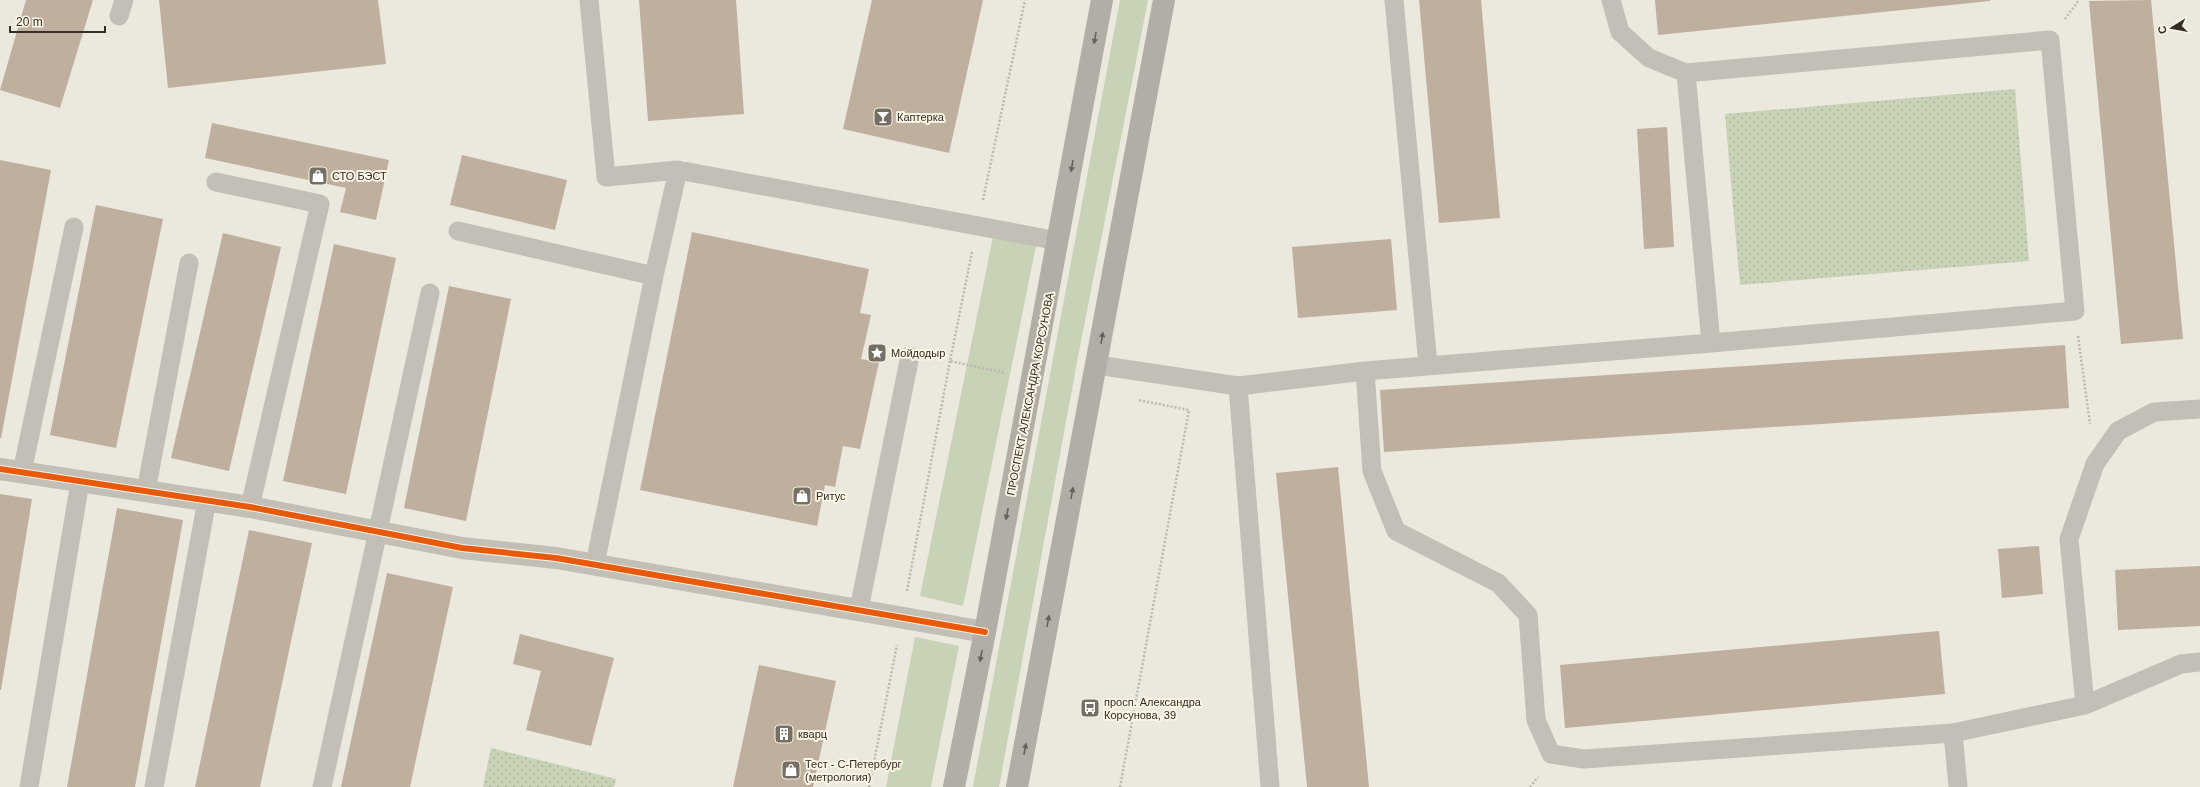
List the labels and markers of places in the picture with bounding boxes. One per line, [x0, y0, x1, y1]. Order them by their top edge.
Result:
bar icon: Каптерка [872, 106, 894, 128]
place label: Каптерка [897, 111, 945, 123]
shop icon: СТО БЭСТ [307, 165, 329, 187]
place label: СТО БЭСТ [332, 170, 387, 182]
place icon: Мойдодыр [866, 342, 888, 364]
place label: Мойдодыр [891, 347, 945, 359]
shop icon: Ритус [791, 485, 813, 507]
place label: Ритус [816, 490, 846, 502]
place label: просп. Александра Корсунова, 39 [1104, 696, 1202, 721]
bus stop icon: просп. Александра Корсунова, 39 [1079, 697, 1101, 719]
building icon: кварц [773, 723, 795, 745]
place label: кварц [798, 728, 828, 740]
place label: Тест - С-Петербург (метрология) [805, 758, 902, 783]
shop icon: Тест - С-Петербург (метрология) [780, 759, 802, 781]

